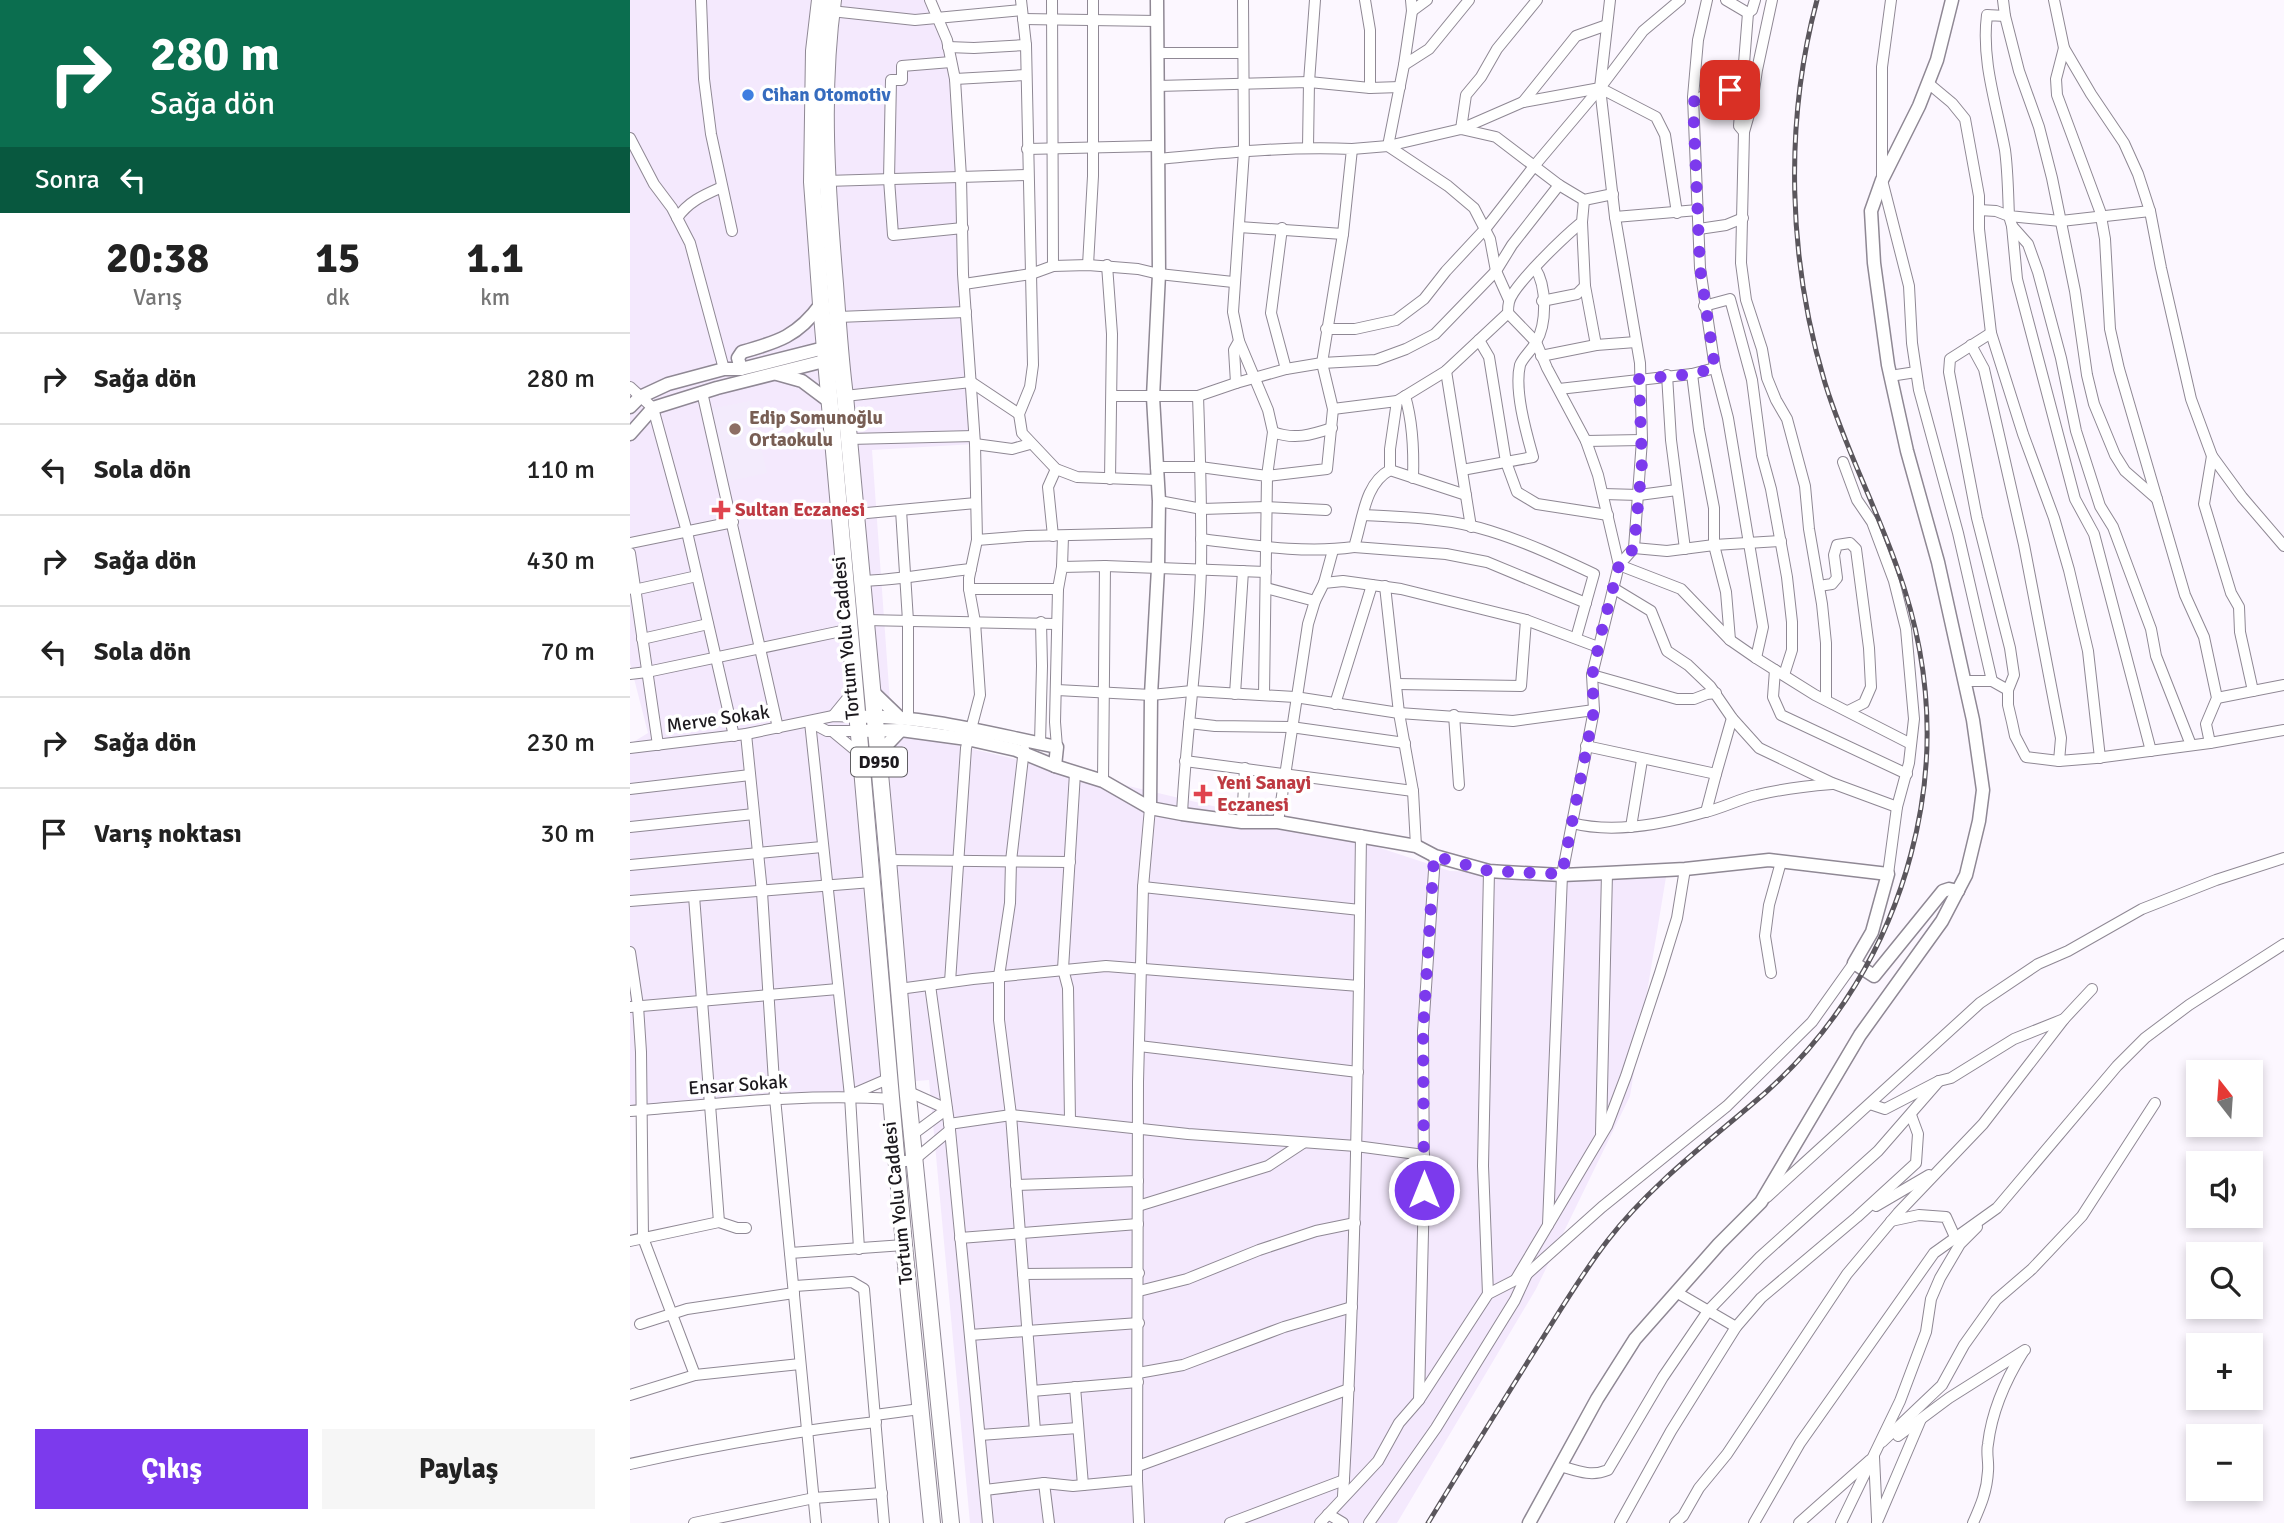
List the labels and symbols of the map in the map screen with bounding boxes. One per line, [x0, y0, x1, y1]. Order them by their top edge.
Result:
pin [1700, 60, 1760, 120]
place label: Cihan Otomotiv [762, 83, 891, 107]
marker: Cihan Otomotiv [740, 87, 756, 103]
place label: Edip Somunoğlu Ortaokulu [749, 406, 883, 452]
marker: Edip Somunoğlu Ortaokulu [727, 421, 743, 437]
place label: Sultan Eczanesi [735, 498, 865, 522]
marker: Sultan Eczanesi [713, 502, 729, 518]
street label: Tortum Yolu Caddesi [827, 555, 865, 721]
street label: Merve Sokak [665, 700, 771, 738]
road number: D950 [851, 748, 907, 776]
place label: Yeni Sanayi Eczanesi [1216, 771, 1311, 817]
marker: Yeni Sanayi Eczanesi [1195, 786, 1211, 802]
north arrow [2186, 1060, 2263, 1138]
street label: Ensar Sokak [688, 1070, 789, 1100]
street label: Tortum Yolu Caddesi [878, 1120, 918, 1286]
position arrow [1387, 1153, 1461, 1227]

